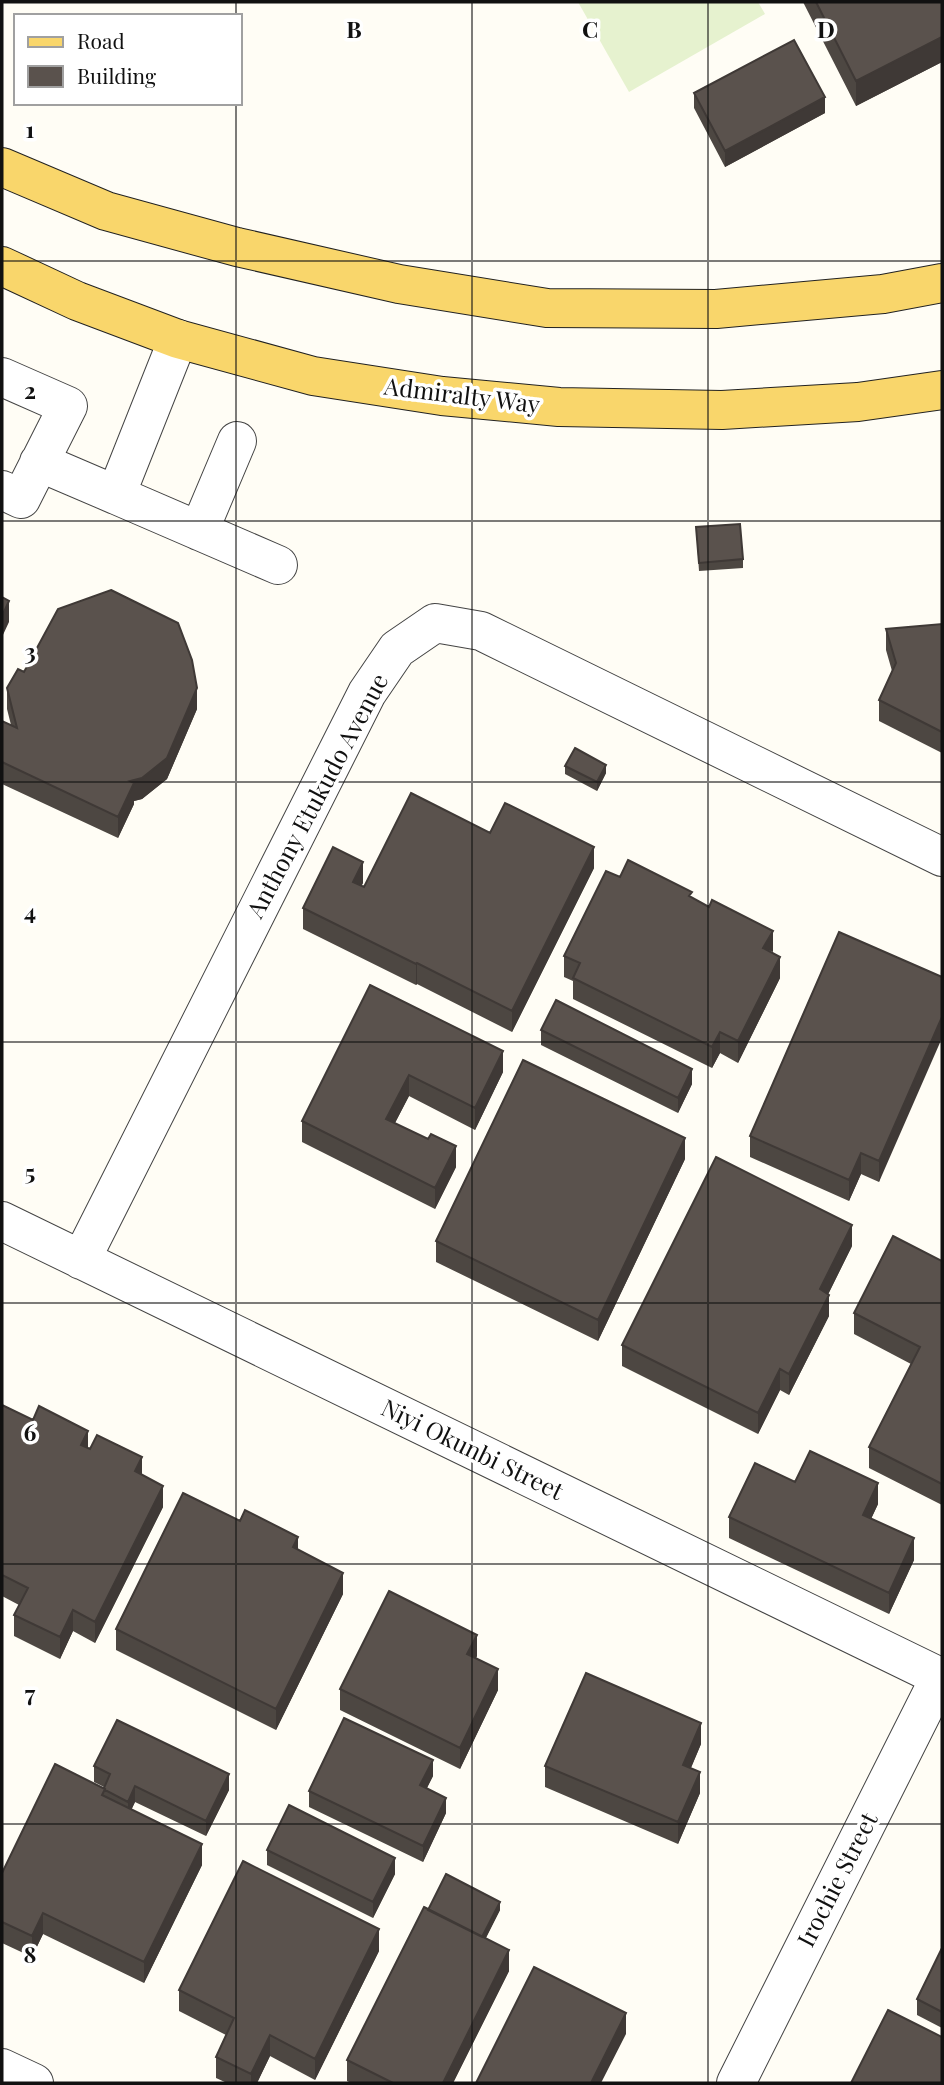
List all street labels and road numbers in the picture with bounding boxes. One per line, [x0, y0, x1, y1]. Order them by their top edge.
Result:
street label: Admiralty Way [382, 368, 542, 419]
street label: Anthony Etukudo Avenue [238, 667, 394, 924]
street label: Niyi Okunbi Street [377, 1390, 570, 1506]
street label: Irochie Street [789, 1806, 884, 1952]

